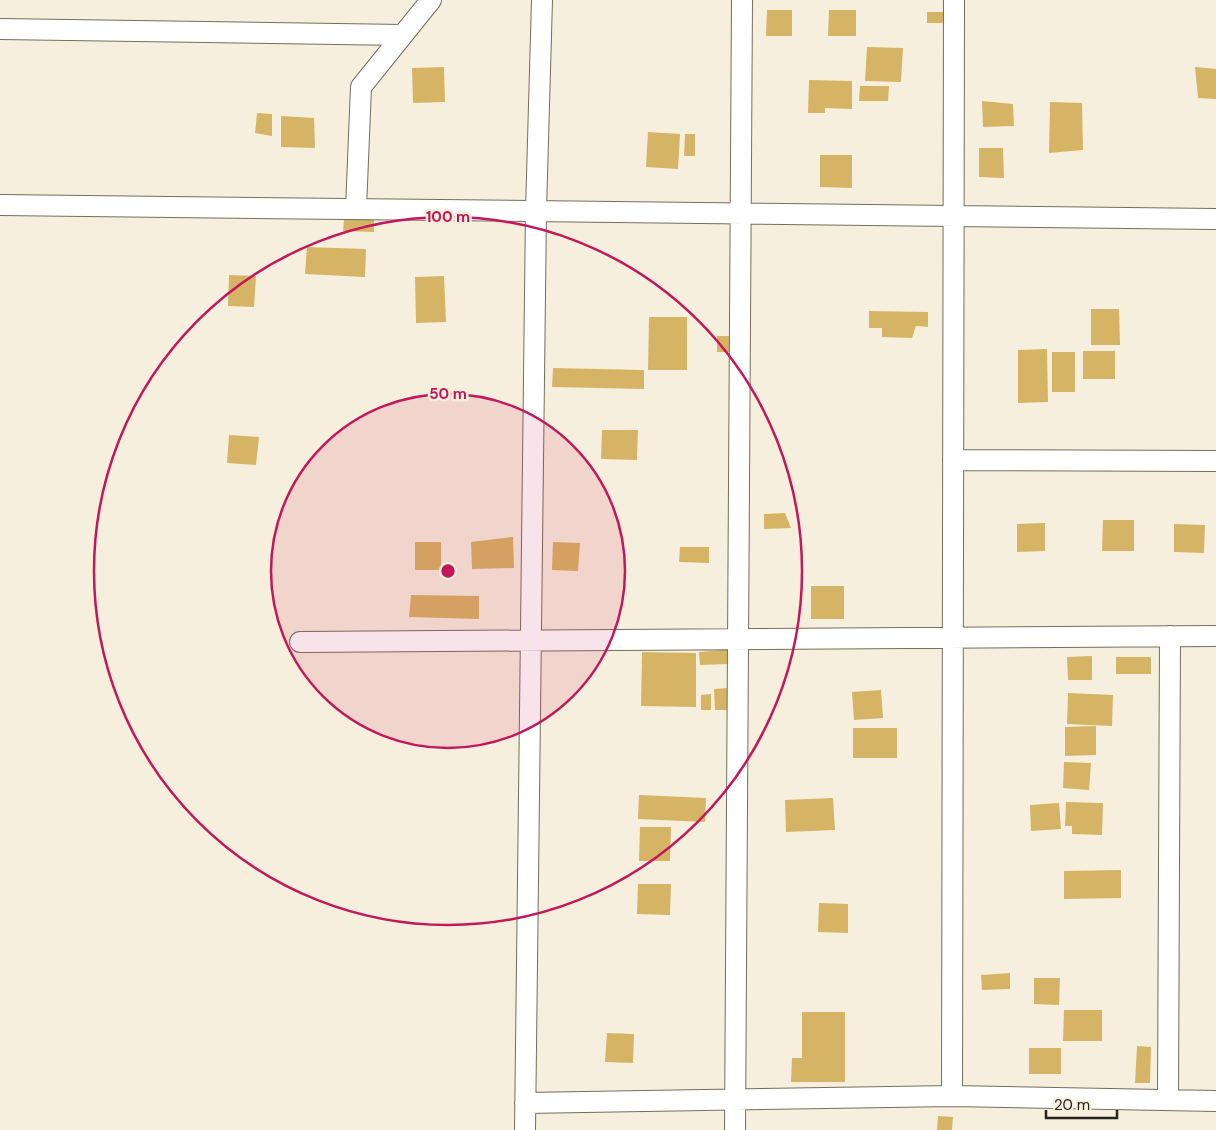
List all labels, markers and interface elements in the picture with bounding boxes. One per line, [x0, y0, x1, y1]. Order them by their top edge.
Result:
text: 100 m [426, 207, 470, 227]
text: 50 m [429, 384, 467, 404]
centre of rings [439, 562, 457, 580]
scale bar [1046, 1088, 1117, 1120]
text: 20 m [1054, 1095, 1090, 1115]

